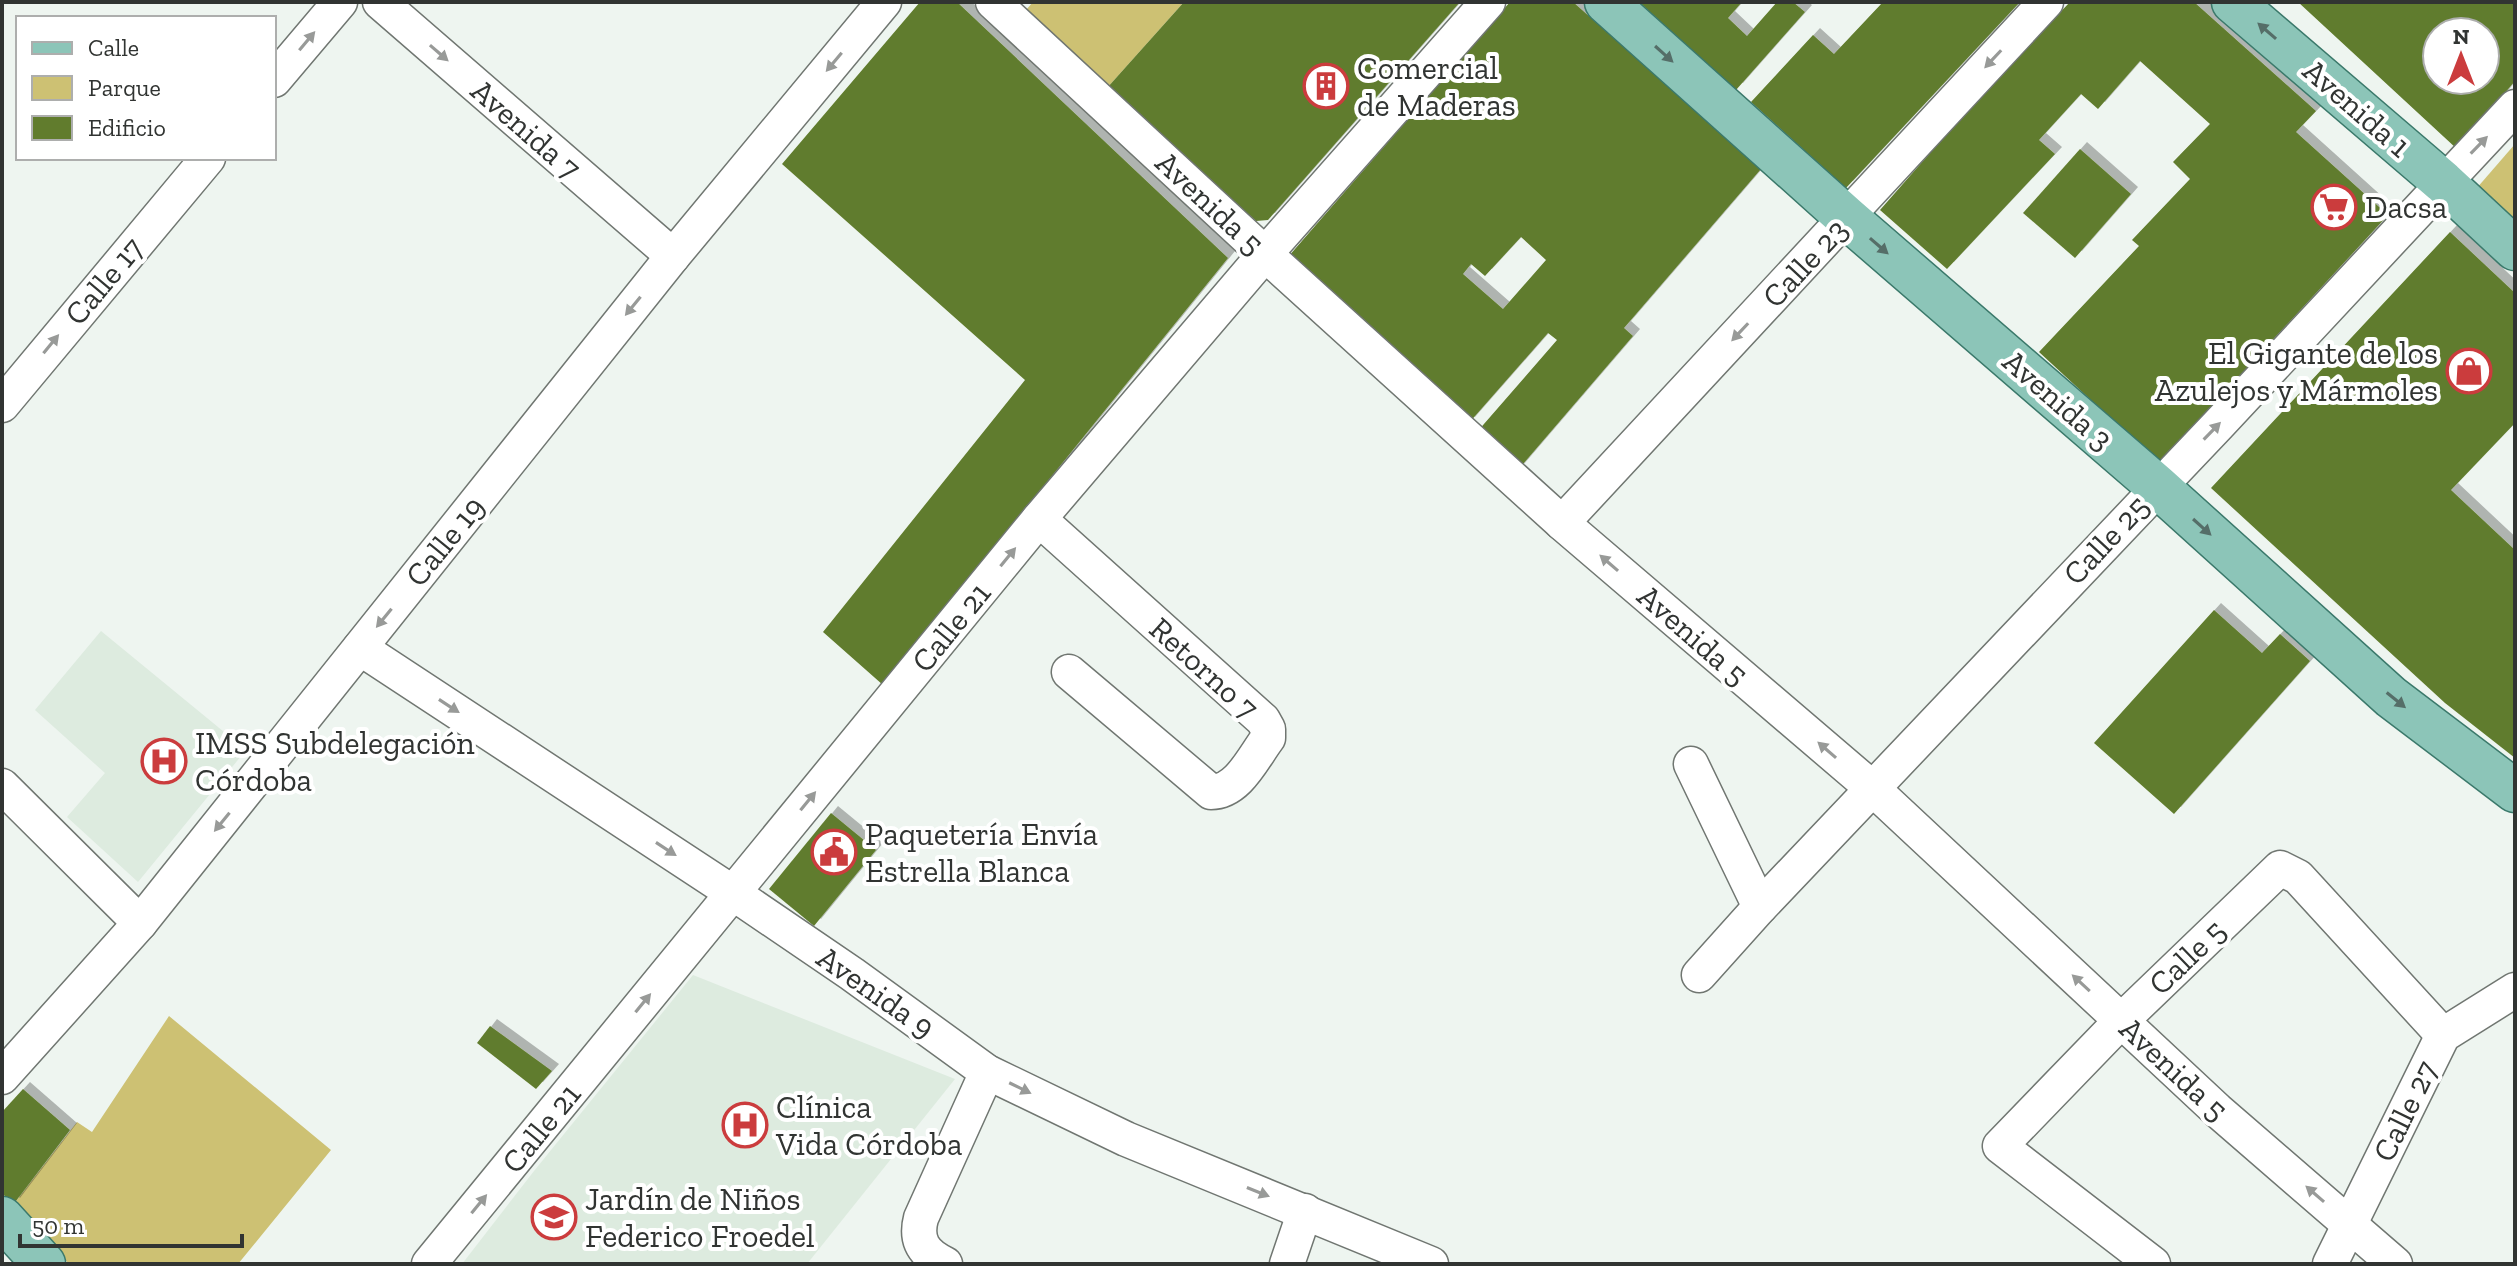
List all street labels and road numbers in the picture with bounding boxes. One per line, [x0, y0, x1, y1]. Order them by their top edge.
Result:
street label: Avenida 1 [2295, 51, 2419, 165]
street label: Avenida 7 [463, 71, 589, 187]
street label: Avenida 5 [1148, 143, 1272, 263]
street label: Calle 23 [1754, 211, 1856, 315]
street label: Calle 17 [57, 230, 151, 332]
street label: Avenida 3 [1995, 342, 2121, 458]
street label: Calle 25 [2055, 487, 2157, 593]
street label: Calle 19 [397, 488, 493, 594]
street label: Calle 21 [903, 575, 999, 679]
street label: Avenida 5 [1630, 577, 1756, 693]
street label: Retorno 7 [1142, 609, 1266, 727]
street label: Calle 5 [2141, 911, 2233, 1003]
street label: Avenida 9 [810, 938, 942, 1046]
street label: Avenida 5 [2112, 1009, 2236, 1129]
street label: Calle 27 [2364, 1055, 2446, 1167]
street label: Calle 21 [493, 1076, 589, 1180]

